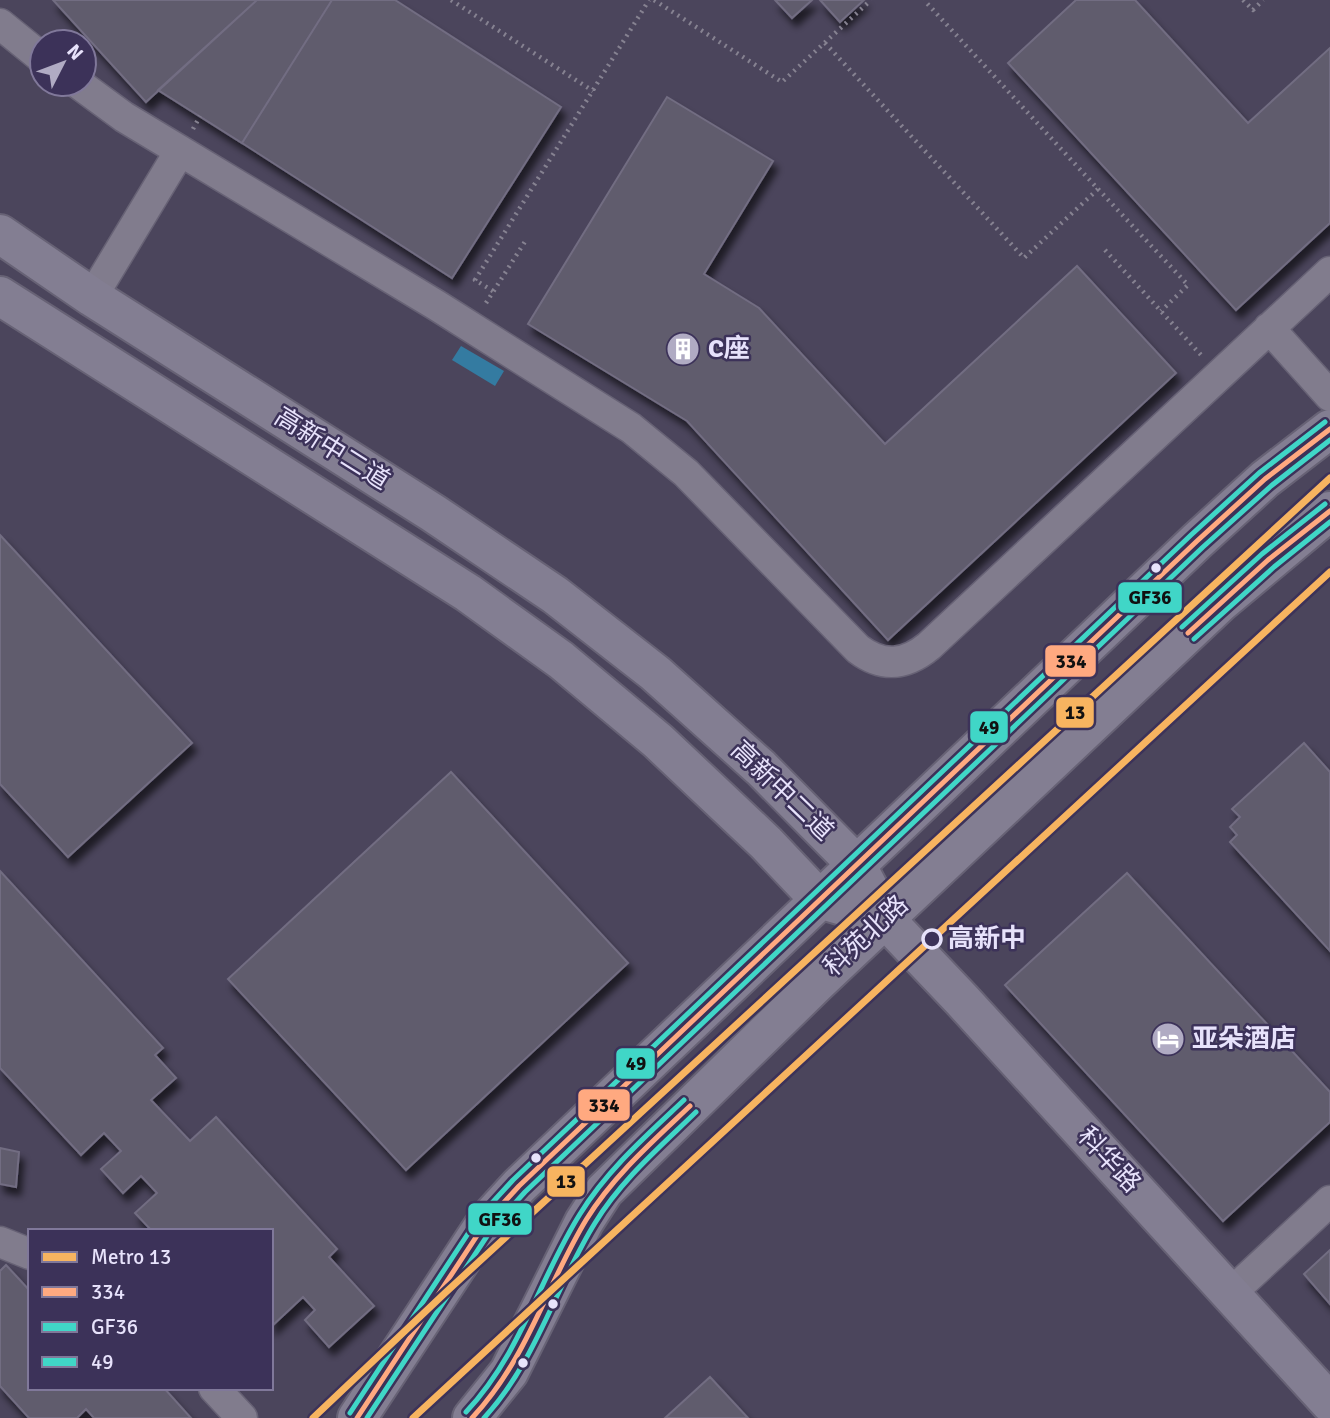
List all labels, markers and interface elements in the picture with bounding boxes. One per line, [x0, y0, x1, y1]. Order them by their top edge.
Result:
north arrow [28, 28, 98, 98]
text: N [62, 39, 88, 65]
building icon: C座 [664, 330, 702, 368]
place label: C座 [708, 333, 750, 365]
street label: 高新中二道 [268, 401, 396, 497]
unlabelled marker [1149, 561, 1163, 575]
line badge: GF36 [1117, 581, 1183, 614]
text: GF36 [1128, 586, 1172, 610]
line badge: 334 [1044, 644, 1097, 678]
text: 334 [1056, 650, 1086, 674]
line badge: 13 [1055, 696, 1095, 729]
text: 13 [1065, 701, 1085, 725]
line badge: 49 [969, 710, 1009, 744]
text: 49 [979, 716, 999, 740]
street label: 高新中二道 [724, 734, 840, 848]
street label: 科苑北路 [817, 889, 915, 983]
place label: 高新中 [948, 923, 1026, 955]
marker: 高新中 [922, 929, 942, 949]
hotel icon: 亚朵酒店 [1149, 1020, 1187, 1058]
place label: 亚朵酒店 [1192, 1023, 1296, 1055]
line badge: 49 [615, 1047, 656, 1080]
text: 49 [626, 1052, 646, 1076]
line badge: 334 [577, 1088, 631, 1122]
text: 334 [589, 1094, 619, 1118]
street label: 科华路 [1071, 1121, 1147, 1199]
unlabelled marker [529, 1151, 543, 1165]
line badge: 13 [546, 1165, 586, 1198]
text: 13 [556, 1170, 576, 1194]
line badge: GF36 [467, 1202, 533, 1236]
text: GF36 [478, 1208, 522, 1232]
legend [28, 1229, 273, 1390]
text: Metro 13 [91, 1244, 171, 1270]
text: 334 [91, 1279, 125, 1305]
unlabelled marker [546, 1297, 560, 1311]
text: GF36 [91, 1314, 138, 1340]
text: 49 [91, 1349, 114, 1375]
unlabelled marker [516, 1356, 530, 1370]

